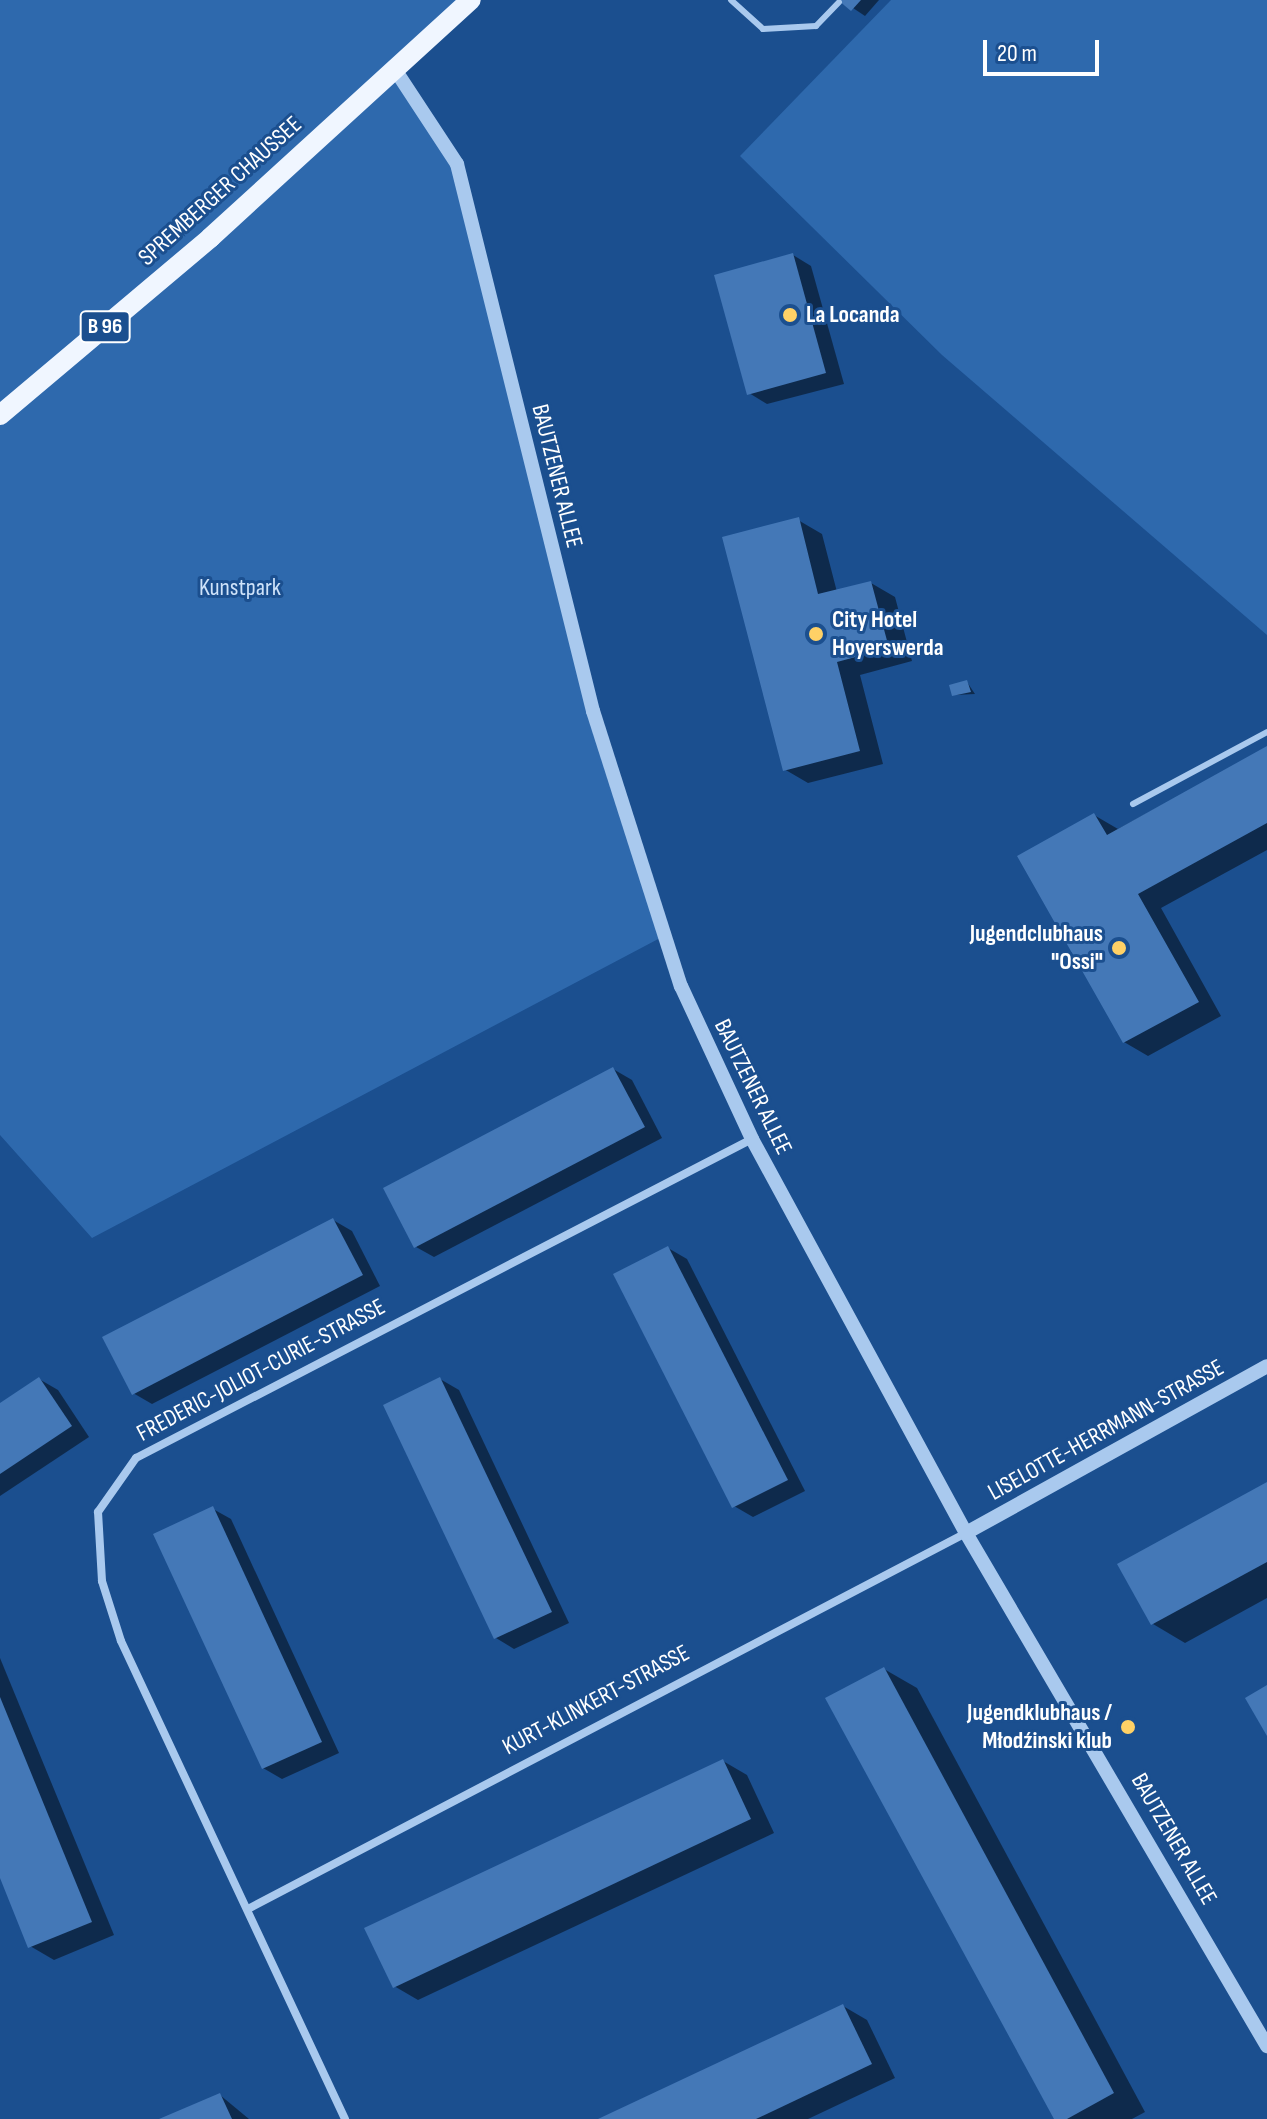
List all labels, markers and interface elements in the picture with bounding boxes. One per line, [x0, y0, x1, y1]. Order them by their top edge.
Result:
scale bar [987, 24, 1103, 74]
text: 20 m [997, 39, 1037, 68]
street label: SPREMBERGER CHAUSSEE [132, 110, 308, 272]
place label: La Locanda [806, 301, 900, 329]
marker: La Locanda [781, 306, 799, 324]
road number: B 96 [79, 309, 131, 345]
street label: BAUTZENER ALLEE [525, 401, 589, 551]
park label: Kunstpark [199, 574, 281, 602]
place label: City Hotel Hoyerswerda [832, 606, 944, 662]
marker: City Hotel Hoyerswerda [807, 625, 825, 643]
place label: Jugendclubhaus "Ossi" [970, 920, 1103, 976]
marker: Jugendclubhaus "Ossi" [1110, 939, 1128, 957]
street label: BAUTZENER ALLEE [708, 1015, 798, 1159]
street label: FREDERIC-JOLIOT-CURIE-STRASSE [132, 1292, 390, 1448]
street label: LISELOTTE-HERRMANN-STRASSE [983, 1353, 1229, 1507]
street label: KURT-KLINKERT-STRASSE [498, 1639, 694, 1761]
place label: Jugendklubhaus / Młodźinski klub [967, 1699, 1112, 1755]
marker: Jugendklubhaus / Młodźinski klub [1119, 1718, 1137, 1736]
street label: BAUTZENER ALLEE [1125, 1768, 1223, 1910]

